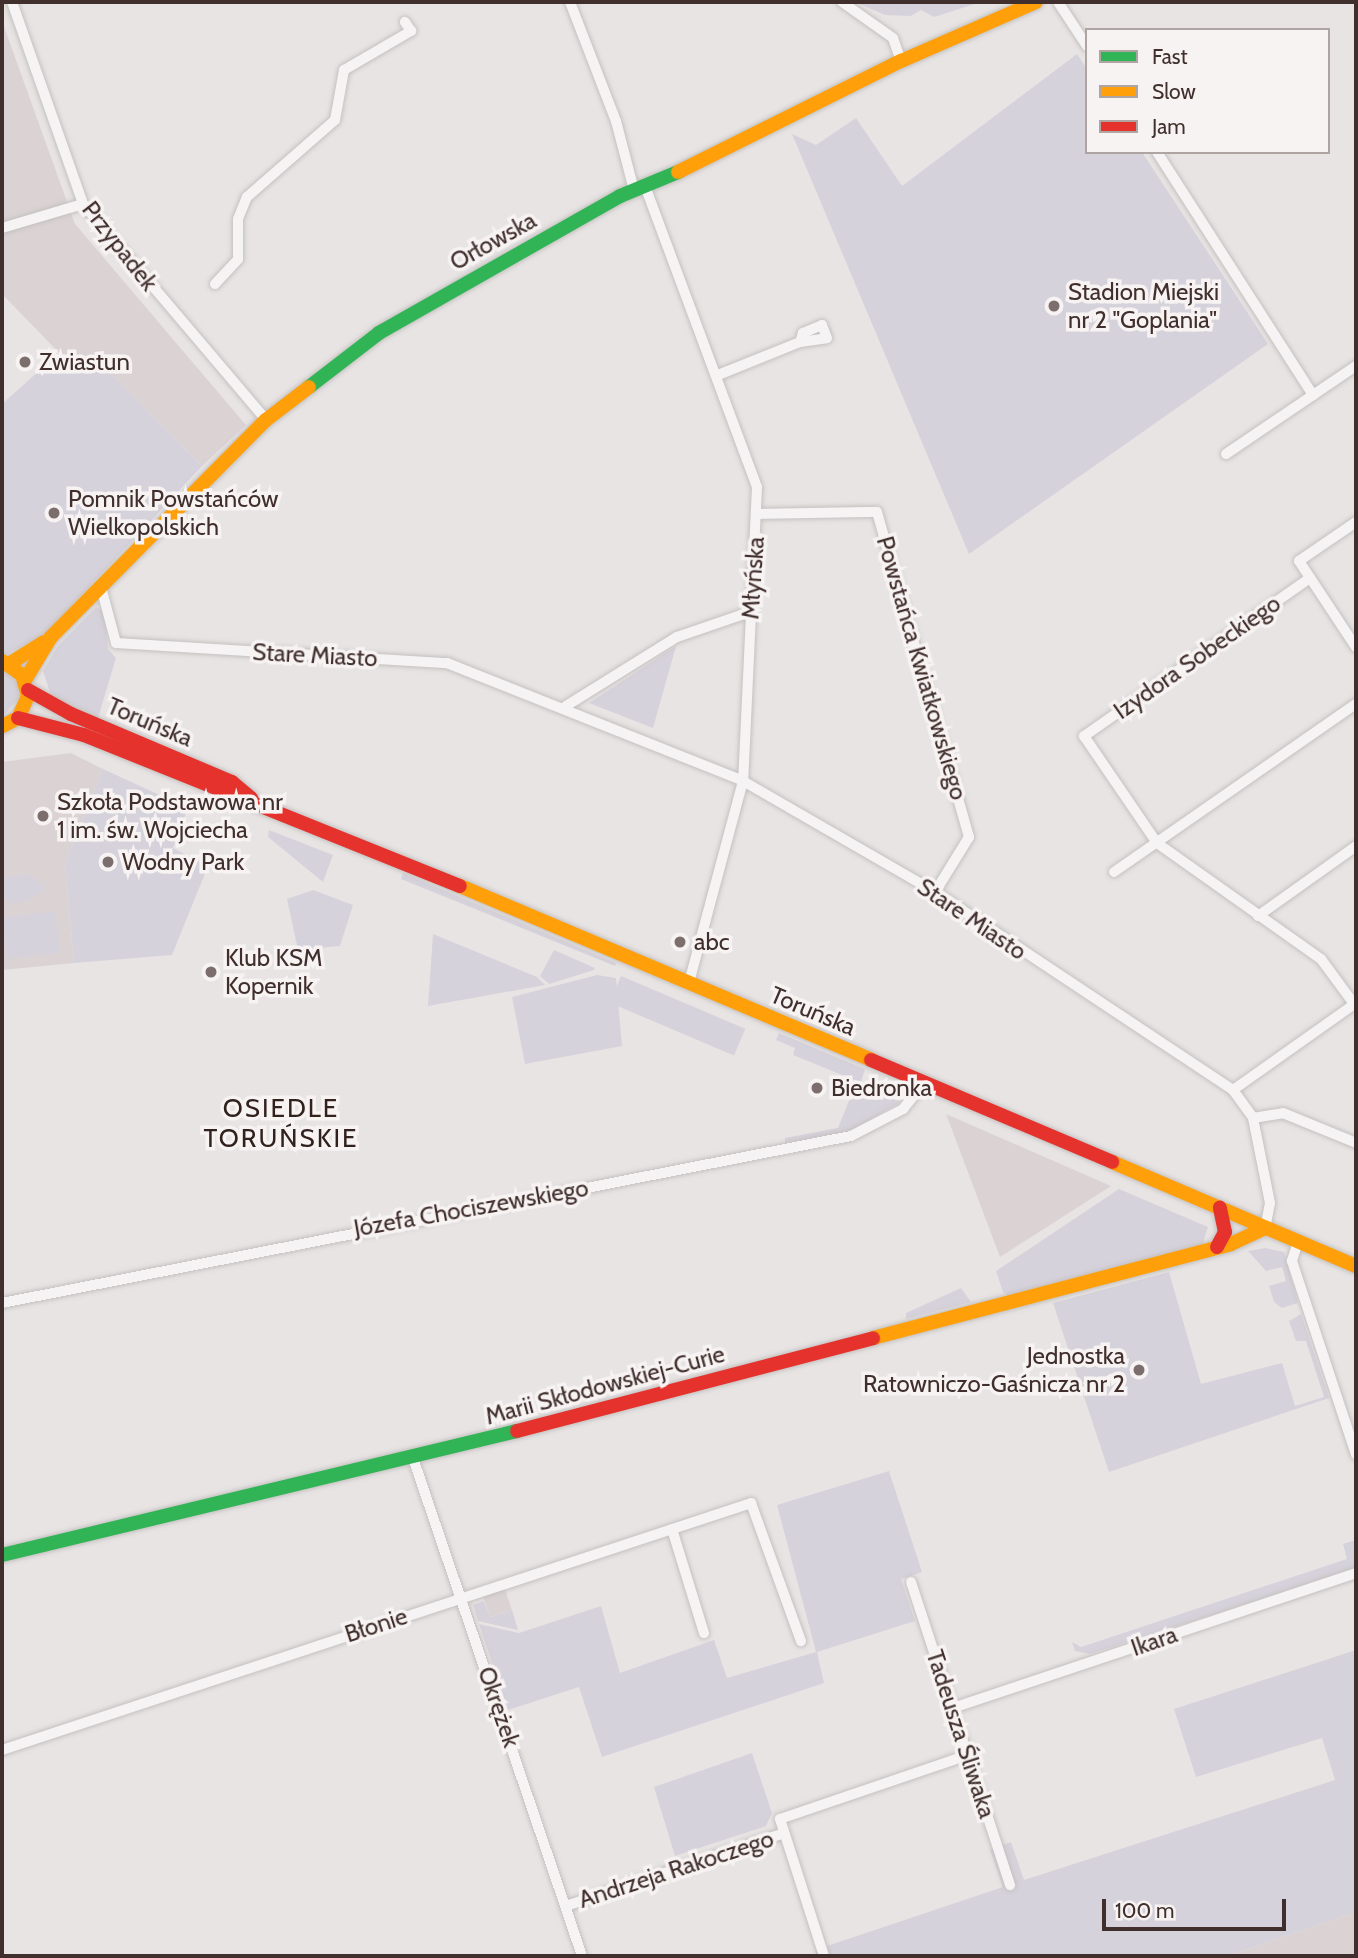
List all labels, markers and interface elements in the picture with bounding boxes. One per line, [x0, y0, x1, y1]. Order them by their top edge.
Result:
legend [1085, 28, 1330, 154]
text: Fast [1152, 44, 1188, 69]
text: Slow [1152, 79, 1196, 104]
text: Jam [1152, 114, 1186, 139]
street label: Przypadek [76, 195, 164, 297]
street label: Orłowska [445, 206, 541, 276]
place label: Stadion Miejski nr 2 "Goplania" [1068, 278, 1219, 334]
marker: Stadion Miejski nr 2 "Goplania" [1046, 298, 1062, 314]
place label: Zwiastun [39, 348, 130, 376]
marker: Zwiastun [17, 354, 33, 370]
place label: Pomnik Powstańców Wielkopolskich [68, 485, 278, 541]
marker: Pomnik Powstańców Wielkopolskich [46, 505, 62, 521]
street label: Powstańca Kwiatkowskiego [871, 533, 973, 803]
street label: Młyńska [736, 536, 770, 620]
street label: Izydora Sobeckiego [1108, 589, 1286, 725]
street label: Stare Miasto [252, 637, 378, 673]
street label: Toruńska [103, 691, 197, 753]
place label: Szkoła Podstawowa nr 1 im. św. Wojciecha [57, 788, 283, 844]
marker: Szkoła Podstawowa nr 1 im. św. Wojciecha [35, 808, 51, 824]
place label: Wodny Park [122, 848, 244, 876]
marker: Wodny Park [100, 854, 116, 870]
street label: Stare Miasto [912, 872, 1032, 966]
place label: abc [694, 928, 730, 956]
marker: abc [672, 934, 688, 950]
place label: Klub KSM Kopernik [225, 944, 322, 1000]
marker: Klub KSM Kopernik [203, 964, 219, 980]
street label: Toruńska [766, 980, 860, 1042]
place label: Biedronka [831, 1074, 932, 1102]
marker: Biedronka [809, 1080, 825, 1096]
district label: OSIEDLE TORUŃSKIE [205, 1093, 357, 1154]
street label: Józefa Chociszewskiego [351, 1173, 591, 1243]
street label: Marii Skłodowskiej-Curie [482, 1339, 728, 1431]
place label: Jednostka Ratowniczo-Gaśnicza nr 2 [863, 1342, 1125, 1398]
marker: Jednostka Ratowniczo-Gaśnicza nr 2 [1131, 1362, 1147, 1378]
street label: Błonie [341, 1601, 411, 1649]
street label: Ikara [1127, 1620, 1181, 1662]
street label: Tadeusza Śliwaka [920, 1646, 1002, 1822]
street label: Okrężek [472, 1663, 526, 1751]
street label: Andrzeja Rakoczego [575, 1824, 777, 1914]
scale bar [1106, 1884, 1290, 1928]
text: 100 m [1115, 1898, 1174, 1923]

